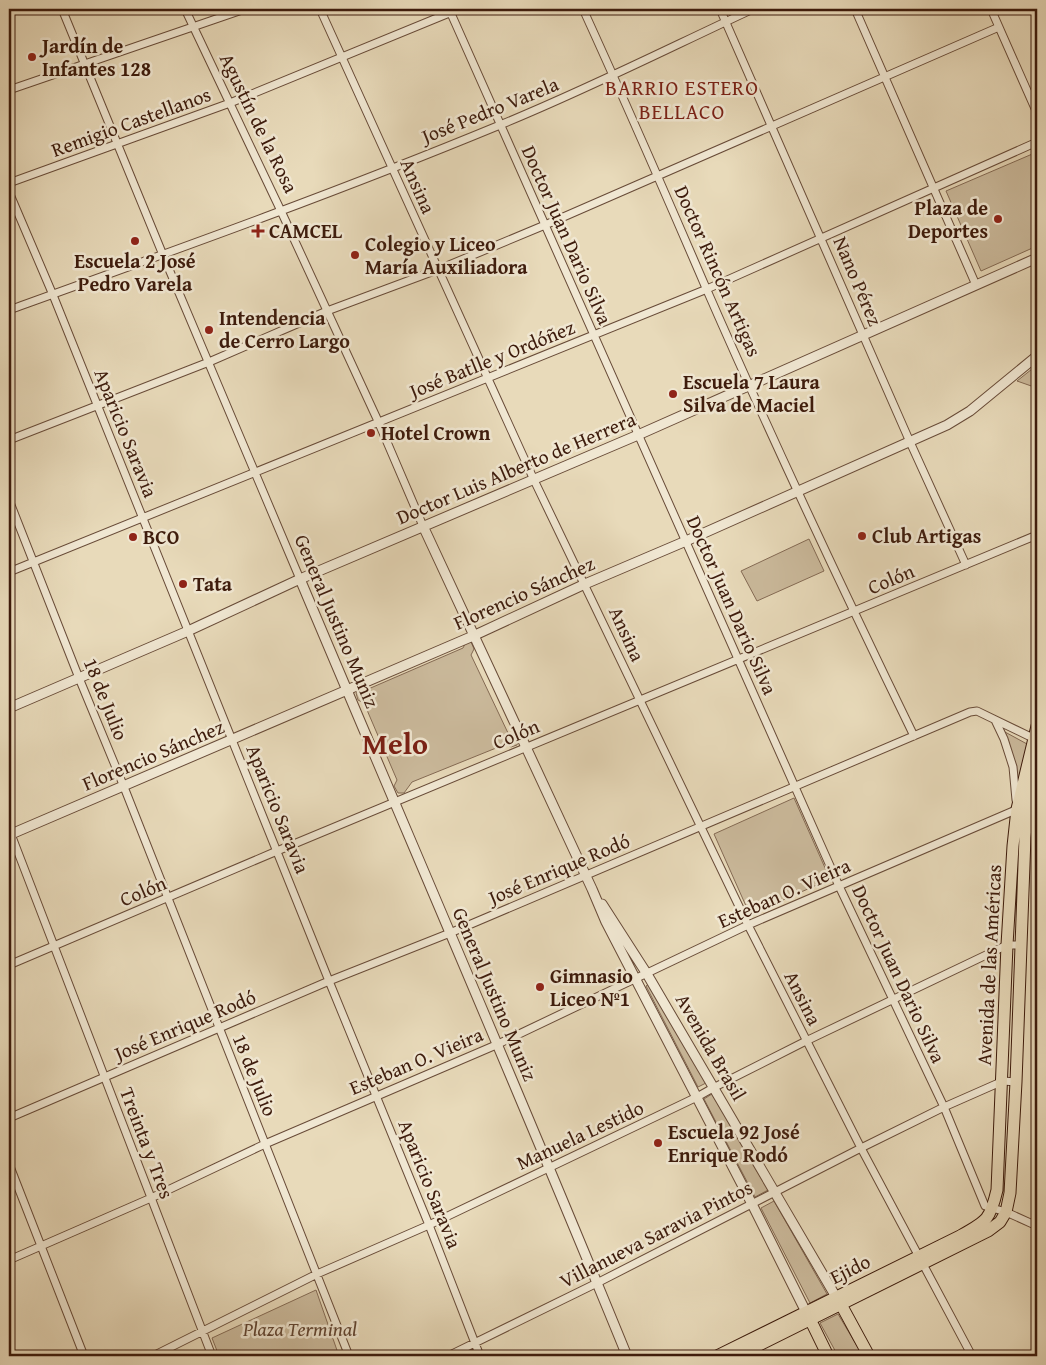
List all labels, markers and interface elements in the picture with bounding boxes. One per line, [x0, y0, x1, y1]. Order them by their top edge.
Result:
place label: Jardín de Infantes 128 [39, 31, 151, 83]
street label: Agustín de la Rosa [213, 48, 306, 198]
marker: Jardín de Infantes 128 [26, 51, 38, 63]
street label: José Pedro Varela [414, 69, 563, 151]
district label: BARRIO ESTERO BELLACO [605, 72, 759, 127]
street label: Remigio Castellanos [47, 79, 215, 164]
street label: Doctor Juan Dario Silva [515, 141, 620, 330]
street label: Ansina [393, 154, 444, 218]
street label: Doctor Rincón Artigas [668, 181, 769, 361]
place label: Plaza de Deportes [908, 193, 988, 245]
marker: Plaza de Deportes [992, 213, 1004, 225]
place label: CAMCEL [269, 216, 343, 245]
marker: CAMCEL [251, 224, 265, 238]
place label: Colegio y Liceo María Auxiliadora [365, 229, 528, 281]
street label: Nano Pérez [827, 232, 890, 330]
marker: Escuela 2 José Pedro Varela [129, 235, 141, 247]
place label: Escuela 2 José Pedro Varela [74, 246, 196, 298]
marker: Colegio y Liceo María Auxiliadora [349, 249, 361, 261]
place label: Intendencia de Cerro Largo [219, 303, 350, 355]
street label: José Batlle y Ordóñez [402, 312, 579, 406]
marker: Intendencia de Cerro Largo [203, 324, 215, 336]
street label: Aparicio Saravia [87, 364, 166, 502]
place label: Escuela 7 Laura Silva de Maciel [683, 367, 821, 419]
marker: Escuela 7 Laura Silva de Maciel [667, 388, 679, 400]
street label: Doctor Luis Alberto de Herrera [392, 404, 640, 531]
place label: Hotel Crown [381, 418, 490, 447]
marker: Hotel Crown [365, 427, 377, 439]
street label: Doctor Juan Dario Silva [680, 511, 785, 700]
place label: Club Artigas [872, 521, 981, 550]
place label: BCO [143, 522, 179, 551]
street label: General Justino Muniz [288, 530, 387, 712]
marker: Club Artigas [856, 530, 868, 542]
marker: BCO [127, 531, 139, 543]
street label: Florencio Sánchez [449, 548, 599, 637]
street label: Colón [863, 556, 919, 601]
place label: Tata [193, 569, 233, 598]
marker: Tata [177, 578, 189, 590]
street label: Ansina [602, 602, 653, 667]
street label: 18 de Julio [77, 653, 136, 744]
street label: Florencio Sánchez [77, 711, 228, 798]
street label: Colón [488, 711, 544, 756]
district label: Melo [362, 721, 428, 765]
street label: Aparicio Saravia [239, 740, 318, 878]
street label: José Enrique Rodó [481, 826, 634, 913]
street label: Esteban O. Vieira [713, 850, 855, 935]
street label: Avenida de las Américas [969, 864, 1008, 1066]
street label: Colón [115, 868, 171, 913]
street label: Doctor Juan Dario Silva [845, 880, 954, 1068]
street label: General Justino Muniz [446, 903, 545, 1085]
place label: Gimnasio Liceo Nº1 [550, 961, 633, 1013]
street label: Ansina [777, 966, 830, 1030]
marker: Gimnasio Liceo Nº1 [534, 981, 546, 993]
street label: José Enrique Rodó [107, 982, 260, 1069]
street label: Avenida Brasil [669, 988, 754, 1106]
street label: Esteban O. Vieira [345, 1019, 488, 1102]
street label: 18 de Julio [226, 1029, 285, 1120]
street label: Treinta y Tres [113, 1083, 182, 1203]
street label: Manuela Lestido [511, 1092, 648, 1177]
street label: Aparicio Saravia [391, 1115, 470, 1253]
place label: Escuela 92 José Enrique Rodó [668, 1117, 800, 1169]
marker: Escuela 92 José Enrique Rodó [652, 1137, 664, 1149]
street label: Villanueva Saravia Pintos [554, 1172, 757, 1295]
street label: Ejido [825, 1246, 875, 1291]
park label: Plaza Terminal [242, 1314, 357, 1343]

